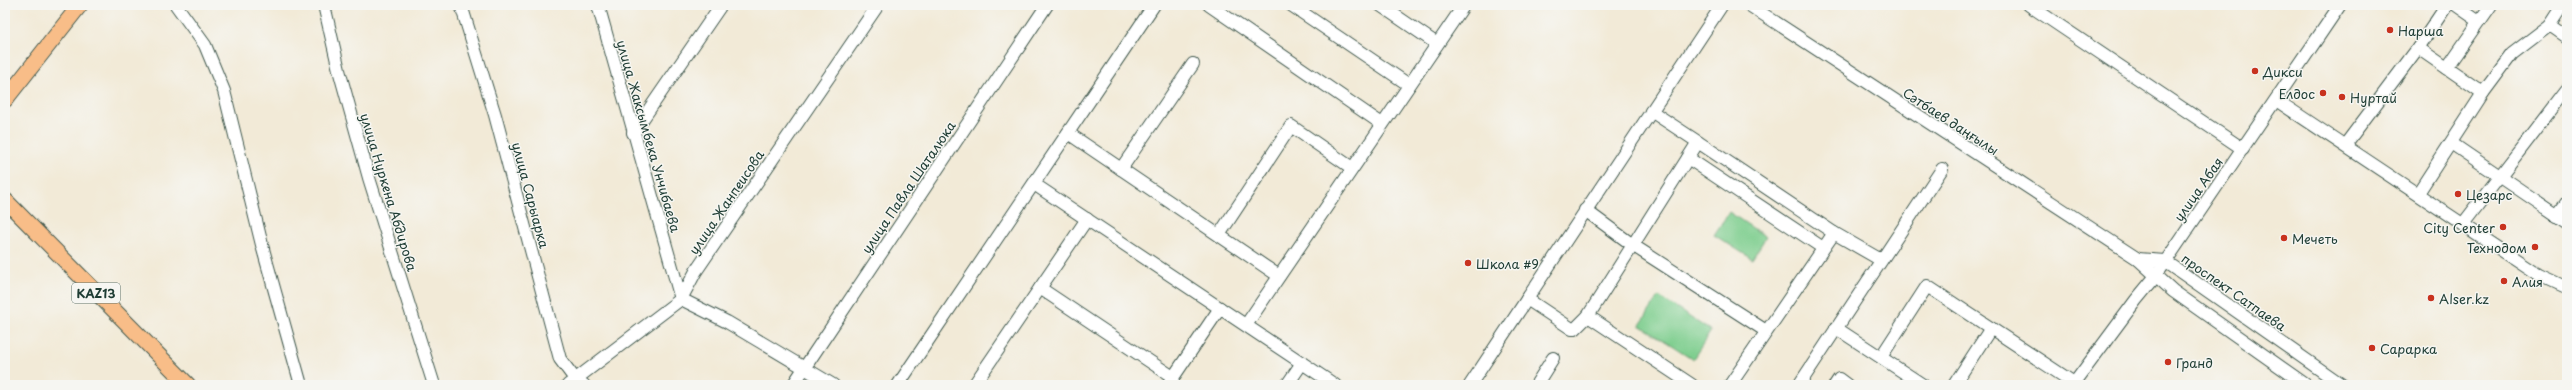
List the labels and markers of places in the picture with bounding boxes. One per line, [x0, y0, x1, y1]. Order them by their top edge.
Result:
place label: Нарша [2398, 21, 2443, 40]
marker: Нарша [2385, 25, 2395, 35]
place label: Дикси [2262, 62, 2303, 81]
marker: Дикси [2250, 66, 2260, 76]
place label: Елдос [2279, 84, 2315, 103]
marker: Елдос [2318, 88, 2328, 98]
place label: Нуртай [2350, 88, 2397, 107]
marker: Нуртай [2337, 92, 2347, 102]
place label: Цезарс [2466, 185, 2513, 204]
marker: Цезарс [2453, 189, 2463, 199]
place label: City Center [2423, 218, 2496, 237]
marker: City Center [2498, 222, 2508, 232]
place label: Мечеть [2292, 229, 2338, 248]
marker: Мечеть [2279, 233, 2289, 243]
place label: Технодом [2467, 238, 2527, 257]
marker: Технодом [2530, 242, 2540, 252]
place label: Школа #9 [1476, 254, 1539, 273]
marker: Школа #9 [1463, 258, 1473, 268]
place label: Алия [2512, 272, 2543, 291]
marker: Алия [2499, 276, 2509, 286]
place label: Alser.kz [2439, 289, 2489, 308]
marker: Alser.kz [2426, 293, 2436, 303]
place label: Сарарка [2380, 339, 2438, 358]
marker: Сарарка [2367, 343, 2377, 353]
place label: Гранд [2176, 353, 2213, 372]
marker: Гранд [2163, 357, 2173, 367]

